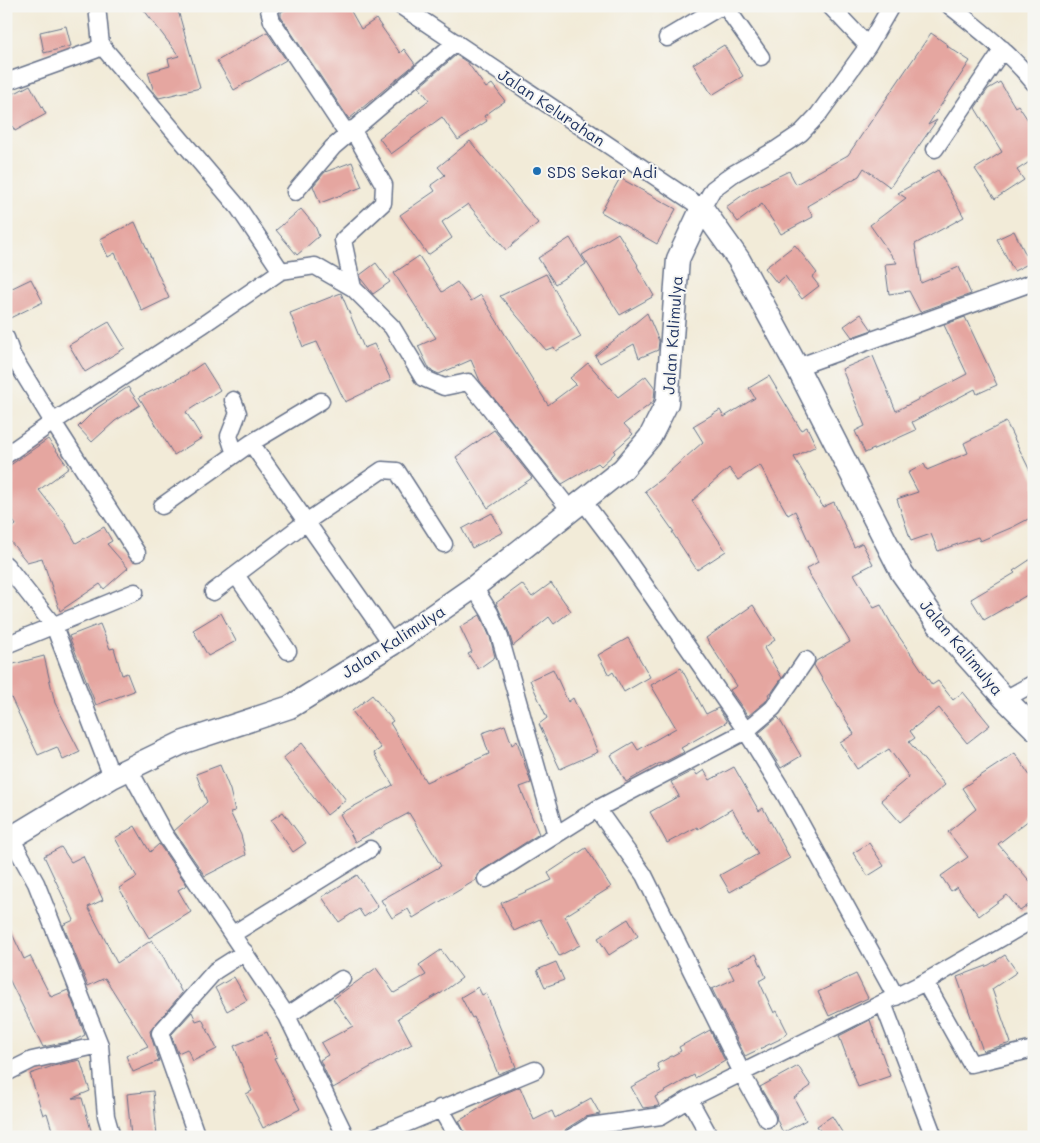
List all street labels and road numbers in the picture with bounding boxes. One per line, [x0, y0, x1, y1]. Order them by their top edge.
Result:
street label: Jalan Kelurahan [494, 63, 610, 151]
street label: Jalan Kalimulya [657, 275, 687, 395]
street label: Jalan Kalimulya [916, 595, 1008, 699]
street label: Jalan Kalimulya [337, 600, 449, 682]

